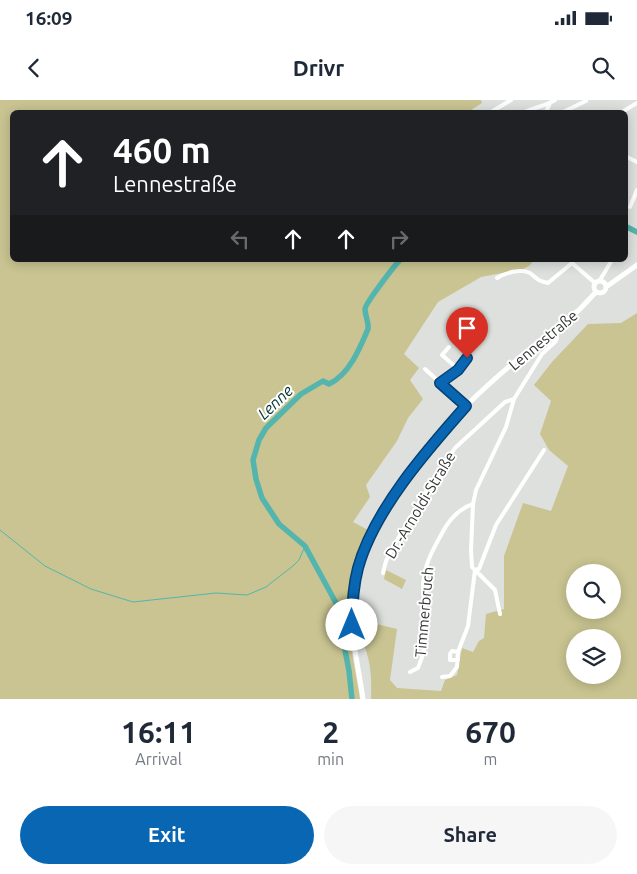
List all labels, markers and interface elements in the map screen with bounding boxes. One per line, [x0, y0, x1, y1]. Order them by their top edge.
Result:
text: 16:09 [25, 7, 73, 29]
icon: back [20, 54, 48, 82]
icon: search [589, 54, 617, 82]
text: Drivr [293, 55, 344, 80]
icon: ahead [30, 130, 95, 195]
text: 460 m [113, 130, 211, 170]
text: Lennestraße [113, 171, 237, 196]
icon: left [226, 225, 254, 253]
icon: ahead [279, 225, 307, 253]
icon: ahead [332, 225, 360, 253]
icon: right [385, 225, 413, 253]
street label: Lennestraße [505, 306, 581, 374]
pin [446, 307, 488, 358]
icon: arrive [453, 314, 481, 342]
water label: Lenne [254, 381, 296, 423]
street label: Dr.-Arnoldi-Straße [381, 449, 459, 561]
map controls [566, 564, 621, 684]
button: search [566, 564, 621, 619]
street label: Timmerbruch [412, 566, 436, 658]
position arrow [325, 598, 377, 650]
button: layers [566, 629, 621, 684]
text: 16:11 [121, 715, 196, 749]
text: 2 [322, 715, 339, 749]
text: 670 [465, 715, 516, 749]
text: Arrival [135, 750, 182, 768]
text: min [317, 750, 344, 768]
text: m [484, 750, 497, 768]
button: Exit [20, 806, 314, 864]
button: Share [324, 806, 617, 864]

